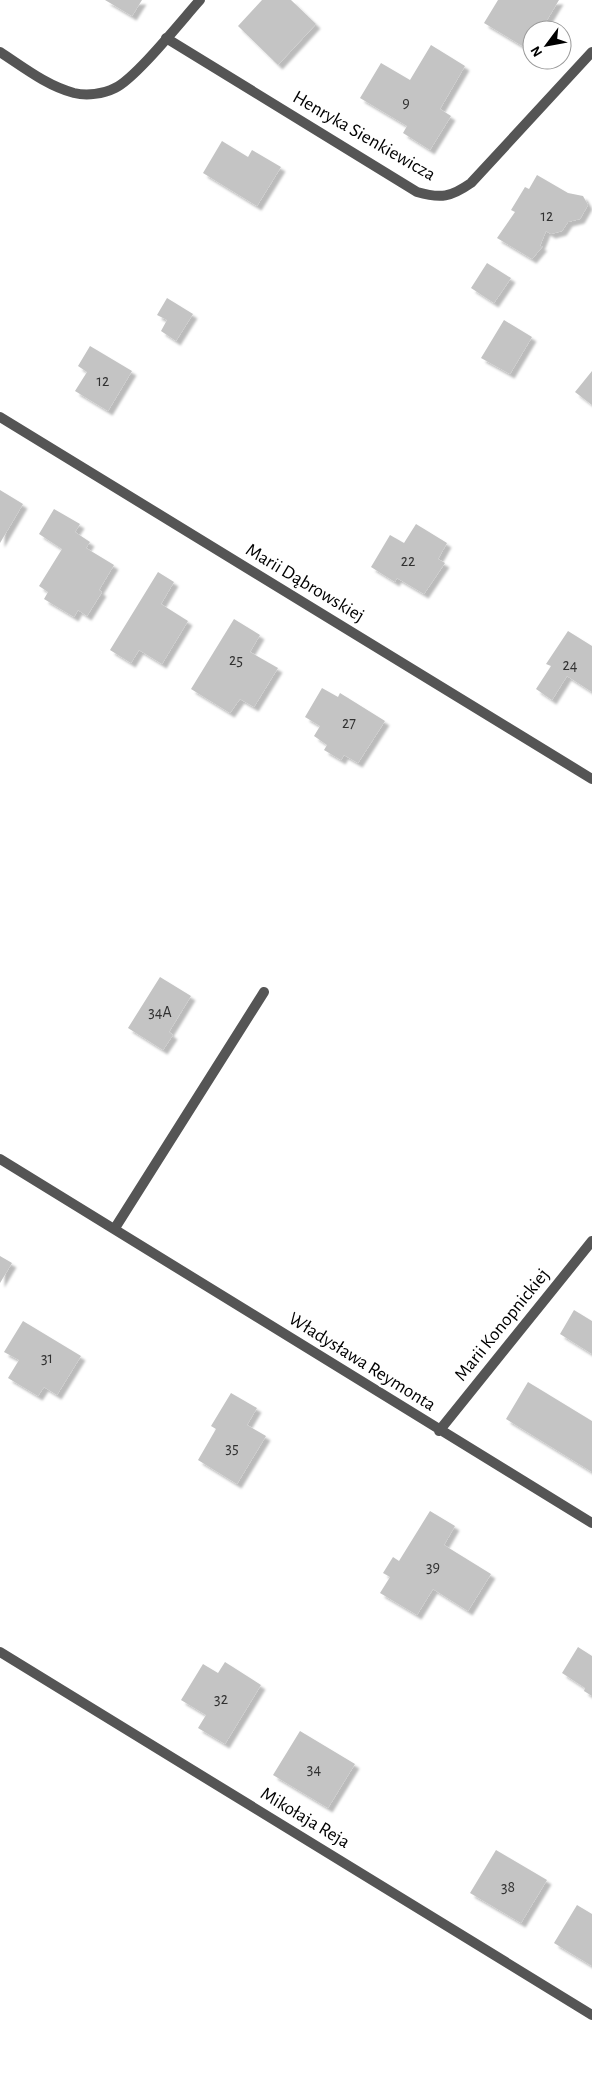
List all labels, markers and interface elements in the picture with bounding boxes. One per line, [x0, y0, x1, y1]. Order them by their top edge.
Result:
north arrow [522, 20, 572, 70]
text: N [528, 44, 545, 59]
street label: Henryka Sienkiewicza [289, 87, 439, 185]
house number: 9 [402, 95, 410, 111]
house number: 12 [541, 208, 553, 224]
house number: 12 [97, 373, 109, 389]
street label: Marii Dąbrowskiej [242, 540, 368, 626]
house number: 22 [401, 553, 415, 569]
house number: 25 [229, 652, 243, 668]
house number: 24 [563, 657, 578, 673]
house number: 27 [342, 715, 356, 731]
house number: 34A [148, 1004, 172, 1020]
street label: Marii Konopnickiej [451, 1265, 553, 1385]
street label: Władysława Reymonta [285, 1309, 439, 1415]
house number: 31 [41, 1350, 53, 1366]
house number: 35 [225, 1440, 239, 1456]
house number: 39 [426, 1559, 440, 1575]
house number: 32 [214, 1691, 228, 1707]
house number: 34 [307, 1761, 321, 1777]
street label: Mikołaja Reja [257, 1784, 353, 1852]
house number: 38 [501, 1879, 515, 1895]

